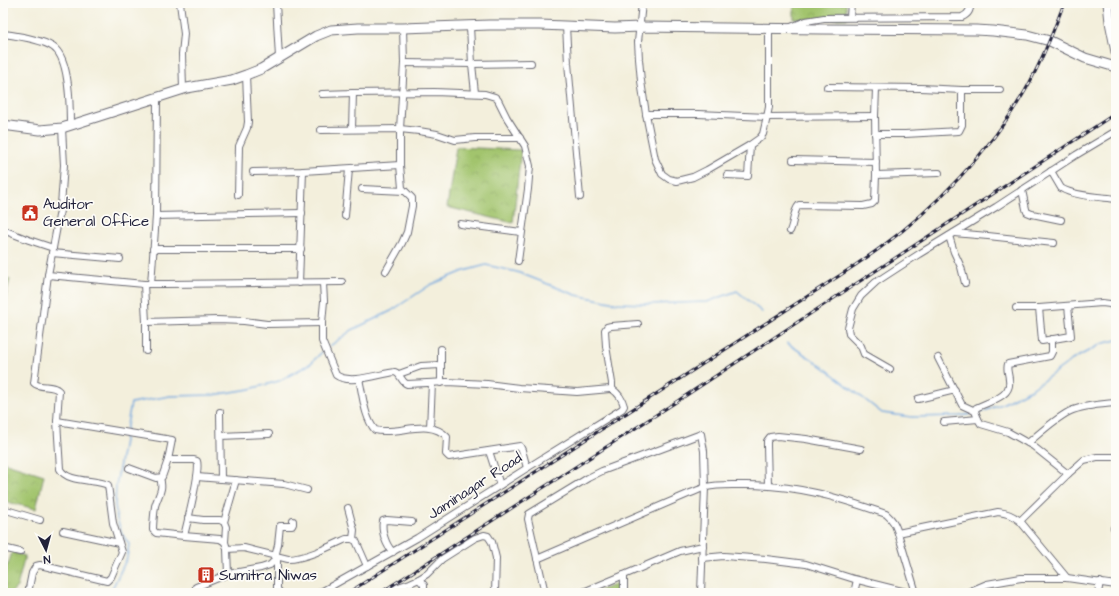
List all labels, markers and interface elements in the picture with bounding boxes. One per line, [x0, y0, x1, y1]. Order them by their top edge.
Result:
place label: Auditor General Office [43, 194, 149, 232]
public building icon: Auditor General Office [20, 203, 40, 223]
street label: Jaminagar Road [424, 447, 527, 525]
north arrow [26, 530, 66, 570]
text: N [43, 552, 51, 567]
building icon: Sumitra Niwas [196, 565, 216, 585]
place label: Sumitra Niwas [219, 565, 318, 586]

